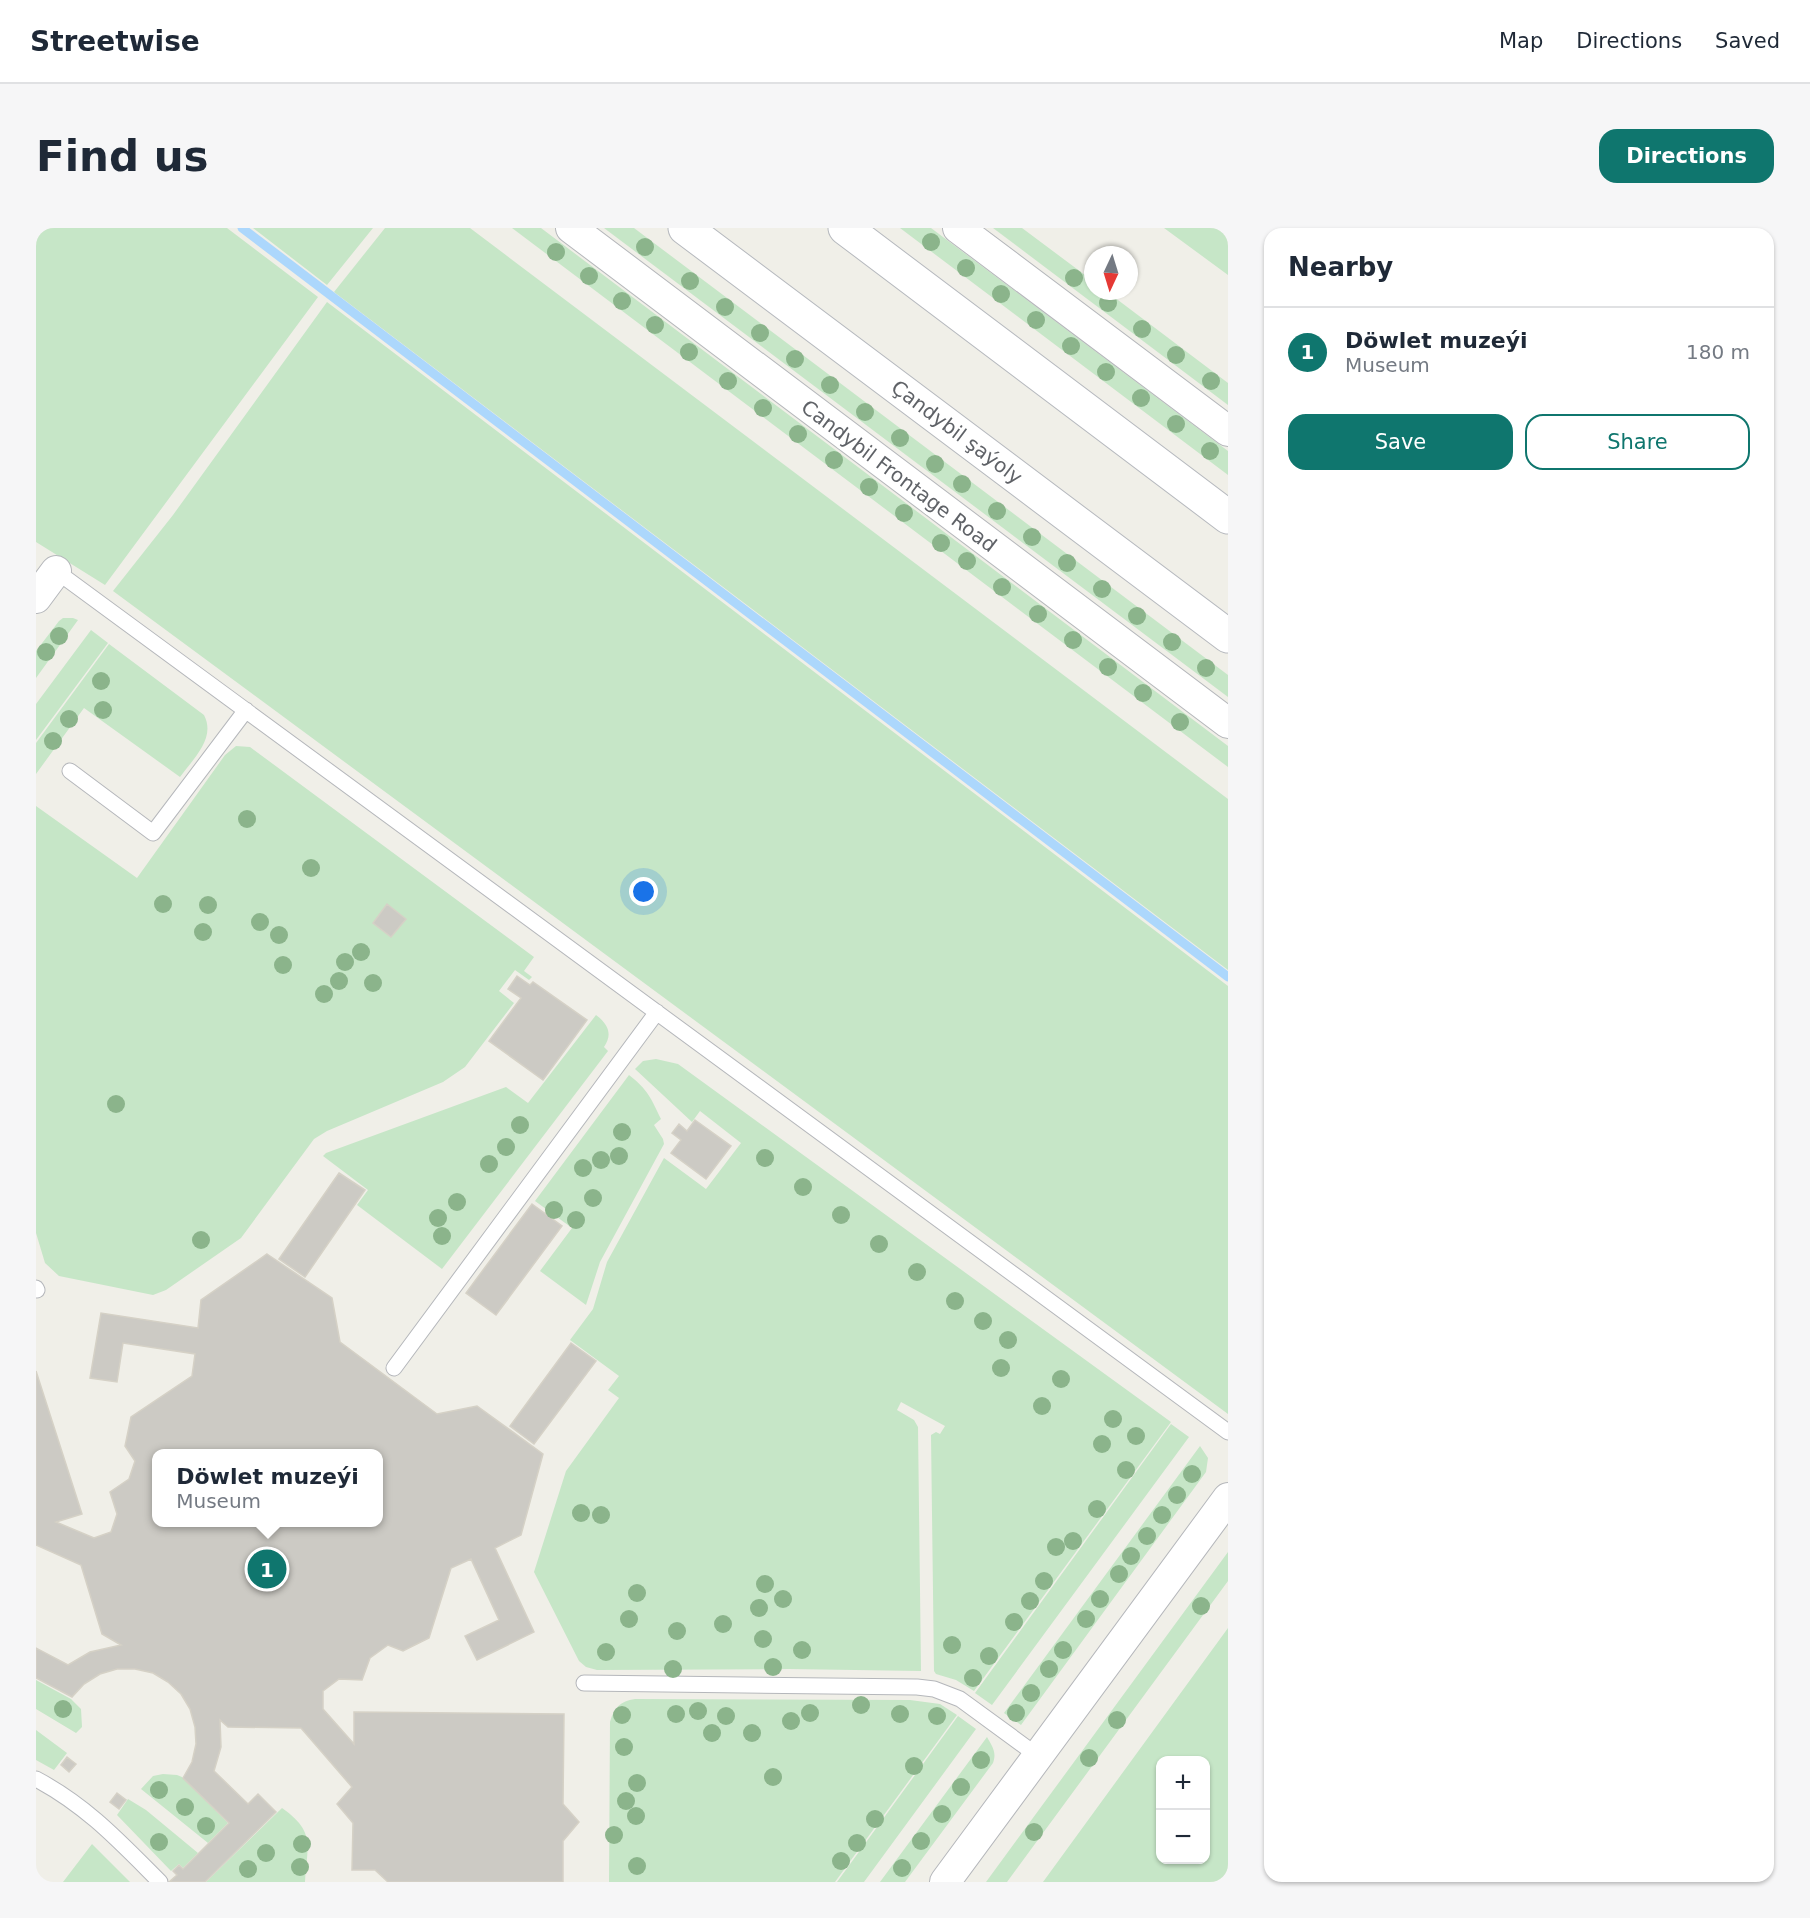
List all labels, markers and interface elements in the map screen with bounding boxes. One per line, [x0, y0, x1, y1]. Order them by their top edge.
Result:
text: Streetwise [30, 25, 200, 58]
text: Map [1499, 29, 1543, 53]
text: Directions [1576, 29, 1682, 53]
text: Saved [1715, 29, 1780, 53]
button: Directions [1599, 129, 1774, 183]
text: Find us [36, 132, 209, 181]
north arrow [1084, 246, 1138, 300]
text: Nearby [1288, 252, 1393, 282]
text: Döwlet muzeýi [1345, 328, 1528, 353]
text: 1 [1301, 340, 1314, 364]
text: 180 m [1686, 340, 1750, 364]
text: Museum [1345, 353, 1430, 377]
street label: Çandybil şaýoly [887, 375, 1027, 489]
street label: Candybil Frontage Road [797, 395, 1001, 557]
button: Save [1288, 414, 1513, 470]
button: Share [1525, 414, 1750, 470]
your location [629, 877, 658, 906]
popup [152, 1449, 383, 1527]
text: Döwlet muzeýi [176, 1464, 359, 1489]
text: Museum [176, 1489, 261, 1513]
pin: 1 [248, 1546, 286, 1592]
map controls [1156, 1756, 1210, 1864]
button: + [1156, 1756, 1210, 1810]
button: − [1156, 1810, 1210, 1864]

